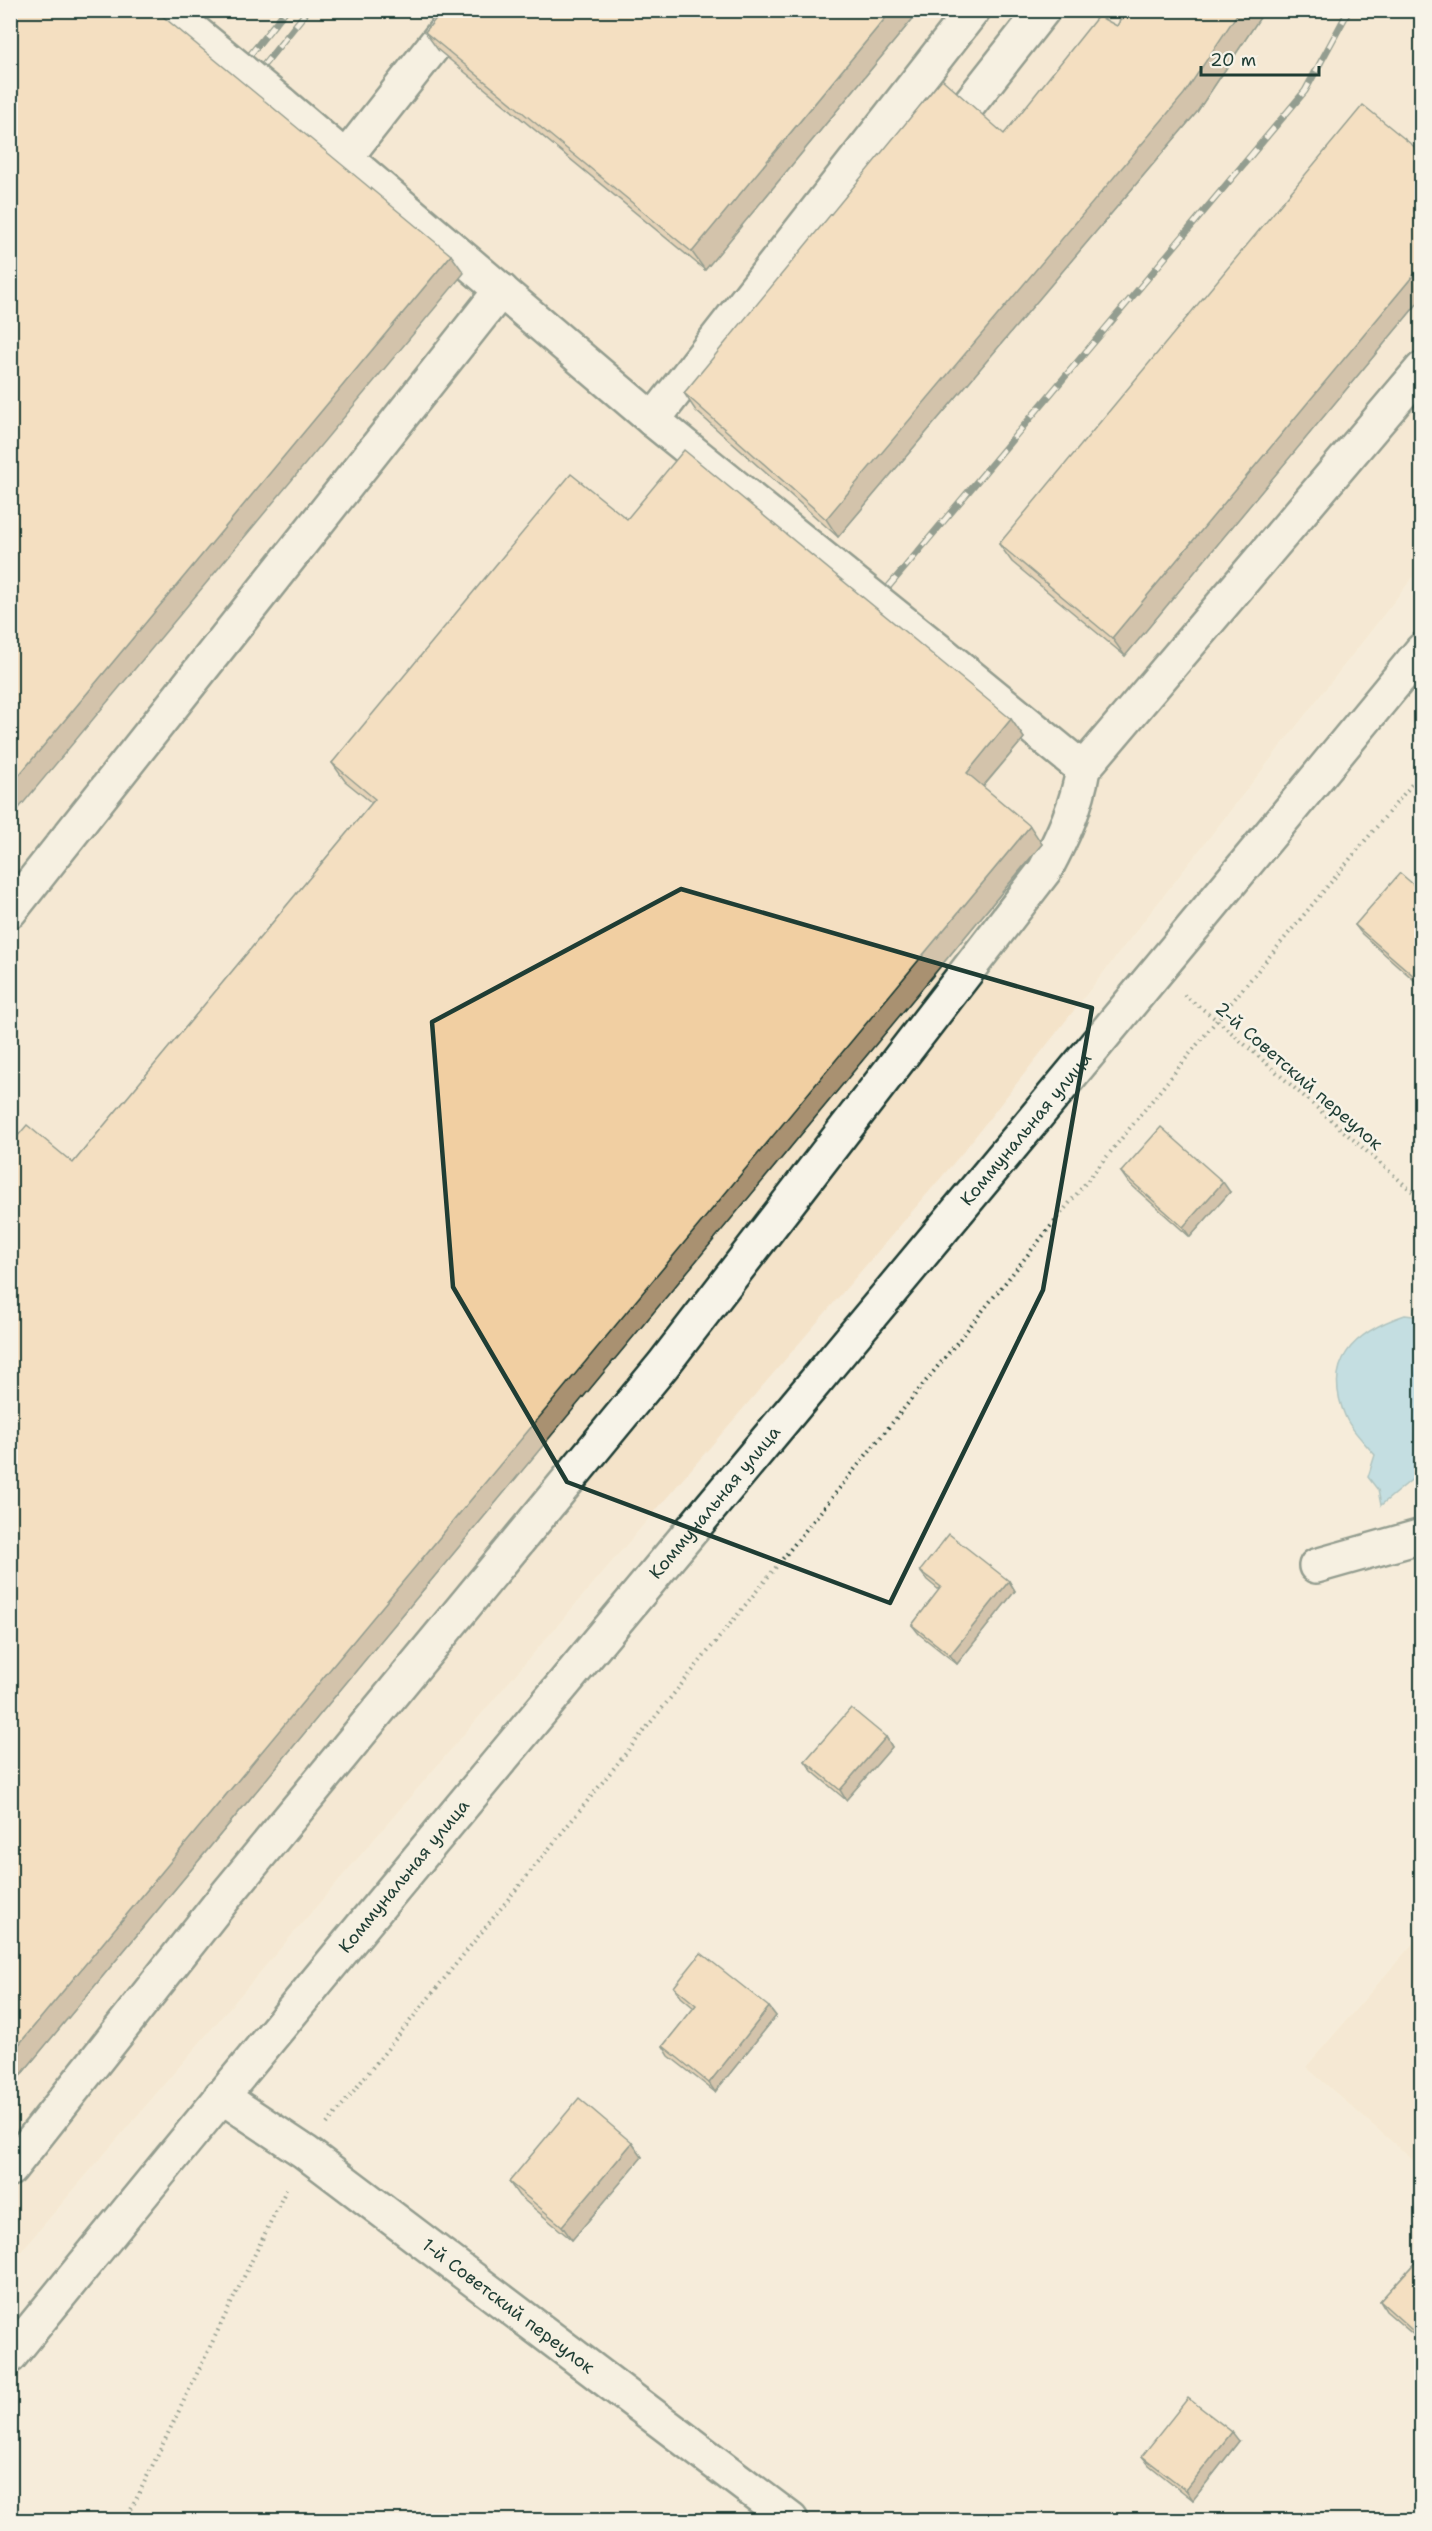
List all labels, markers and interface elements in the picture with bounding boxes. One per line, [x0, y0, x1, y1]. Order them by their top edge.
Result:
scale bar [1201, 39, 1320, 77]
text: 20 m [1210, 48, 1256, 72]
street label: 2-й Советский переулок [1210, 997, 1388, 1156]
street label: Коммунальная улица [955, 1047, 1097, 1211]
street label: Коммунальная улица [644, 1421, 786, 1584]
street label: Коммунальная улица [333, 1794, 475, 1958]
street label: 1-й Советский переулок [417, 2233, 600, 2379]

